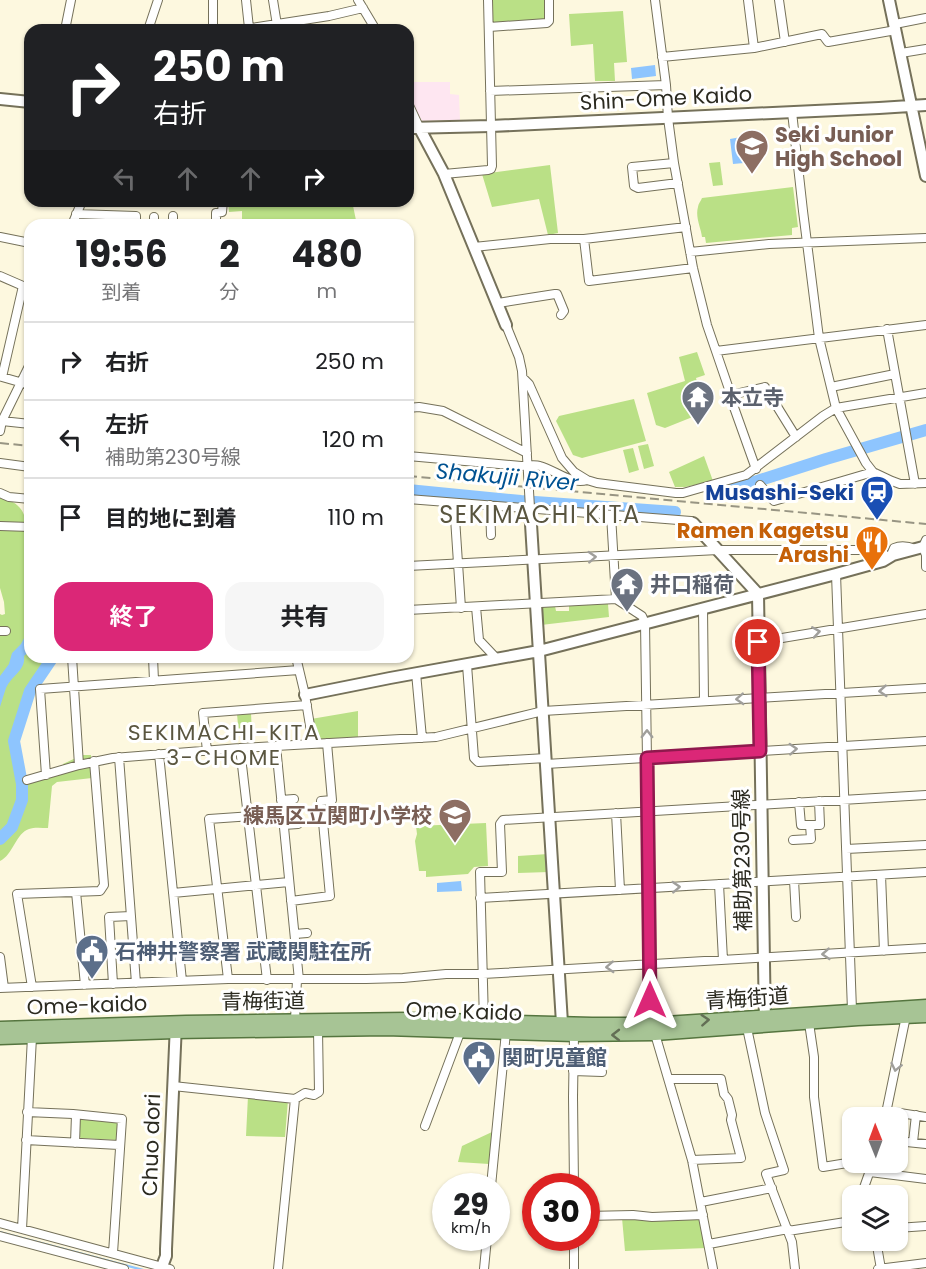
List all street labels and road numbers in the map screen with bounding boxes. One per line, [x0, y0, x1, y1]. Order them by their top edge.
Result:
street label: Shin-Ome Kaido [579, 79, 753, 117]
street label: 補助第230号線 [726, 788, 758, 932]
street label: 青梅街道 [704, 981, 790, 1015]
street label: 青梅街道 [221, 986, 305, 1016]
street label: Ome-kaido [26, 988, 148, 1022]
street label: Ome Kaido [405, 994, 523, 1028]
street label: Chuo dori [135, 1093, 167, 1197]

